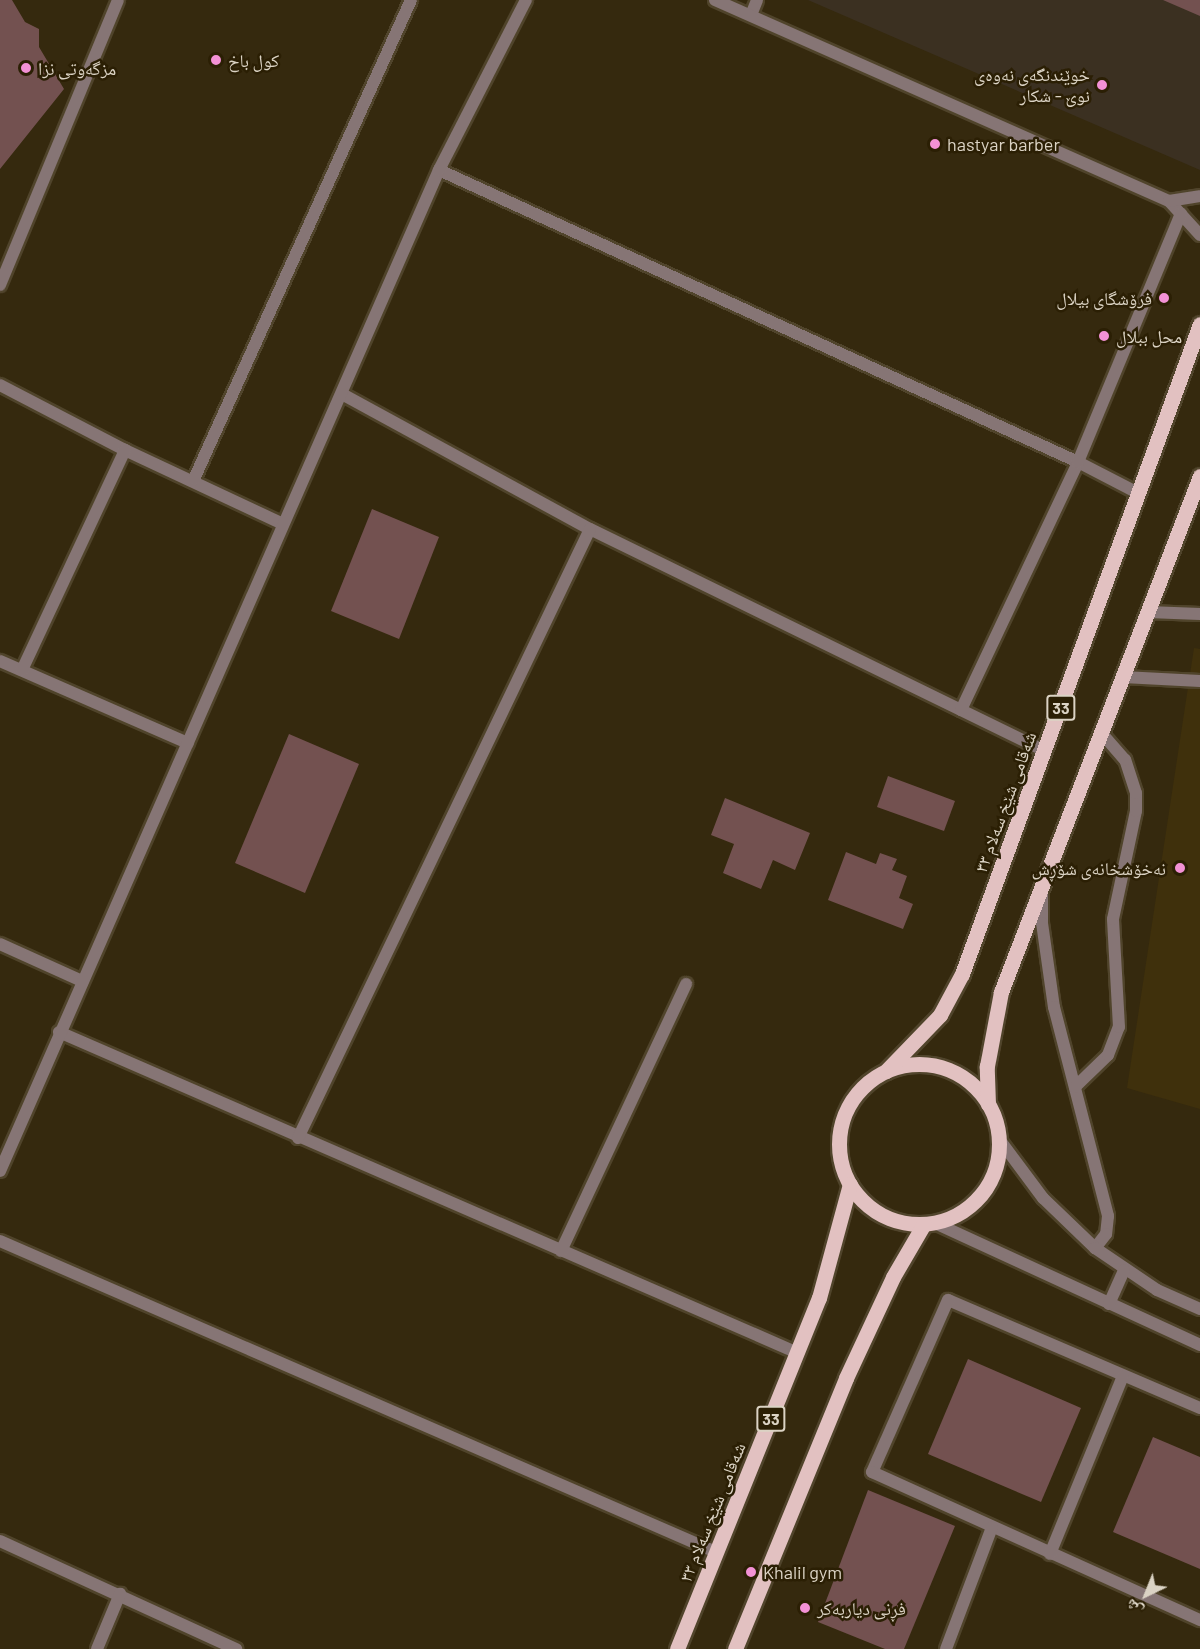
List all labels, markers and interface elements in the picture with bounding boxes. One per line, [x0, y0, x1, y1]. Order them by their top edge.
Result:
place label: كول باخ [228, 49, 279, 71]
marker: كول باخ [209, 53, 223, 67]
place label: مزگەوتی نزا [38, 57, 116, 79]
marker: مزگەوتی نزا [19, 61, 33, 75]
place label: خوێندنگەی نەوەی نوێ - شکار [974, 64, 1090, 106]
marker: خوێندنگەی نەوەی نوێ - شکار [1095, 78, 1109, 92]
place label: hastyar barber [947, 133, 1060, 155]
marker: hastyar barber [928, 137, 942, 151]
place label: فرۆشگای بیلال [1056, 287, 1152, 309]
marker: فرۆشگای بیلال [1157, 291, 1171, 305]
place label: محل ببلال [1116, 325, 1182, 347]
marker: محل ببلال [1097, 329, 1111, 343]
road number: 33 [1046, 695, 1076, 721]
street label: شەقامی شێخ سەلام ٣٣ [970, 729, 1040, 875]
place label: نەخۆشخانەی شۆڕش [1031, 857, 1166, 879]
marker: نەخۆشخانەی شۆڕش [1171, 859, 1189, 877]
road number: 33 [756, 1406, 786, 1432]
street label: شەقامی شێخ سەلام ٣٣ [674, 1439, 750, 1585]
place label: Khalil gym [763, 1561, 842, 1583]
marker: Khalil gym [744, 1565, 758, 1579]
north arrow [1116, 1565, 1176, 1625]
text: ش [1121, 1596, 1146, 1621]
place label: فڕنی دیاربەکر [817, 1597, 906, 1619]
marker: فڕنی دیاربەکر [798, 1601, 812, 1615]

